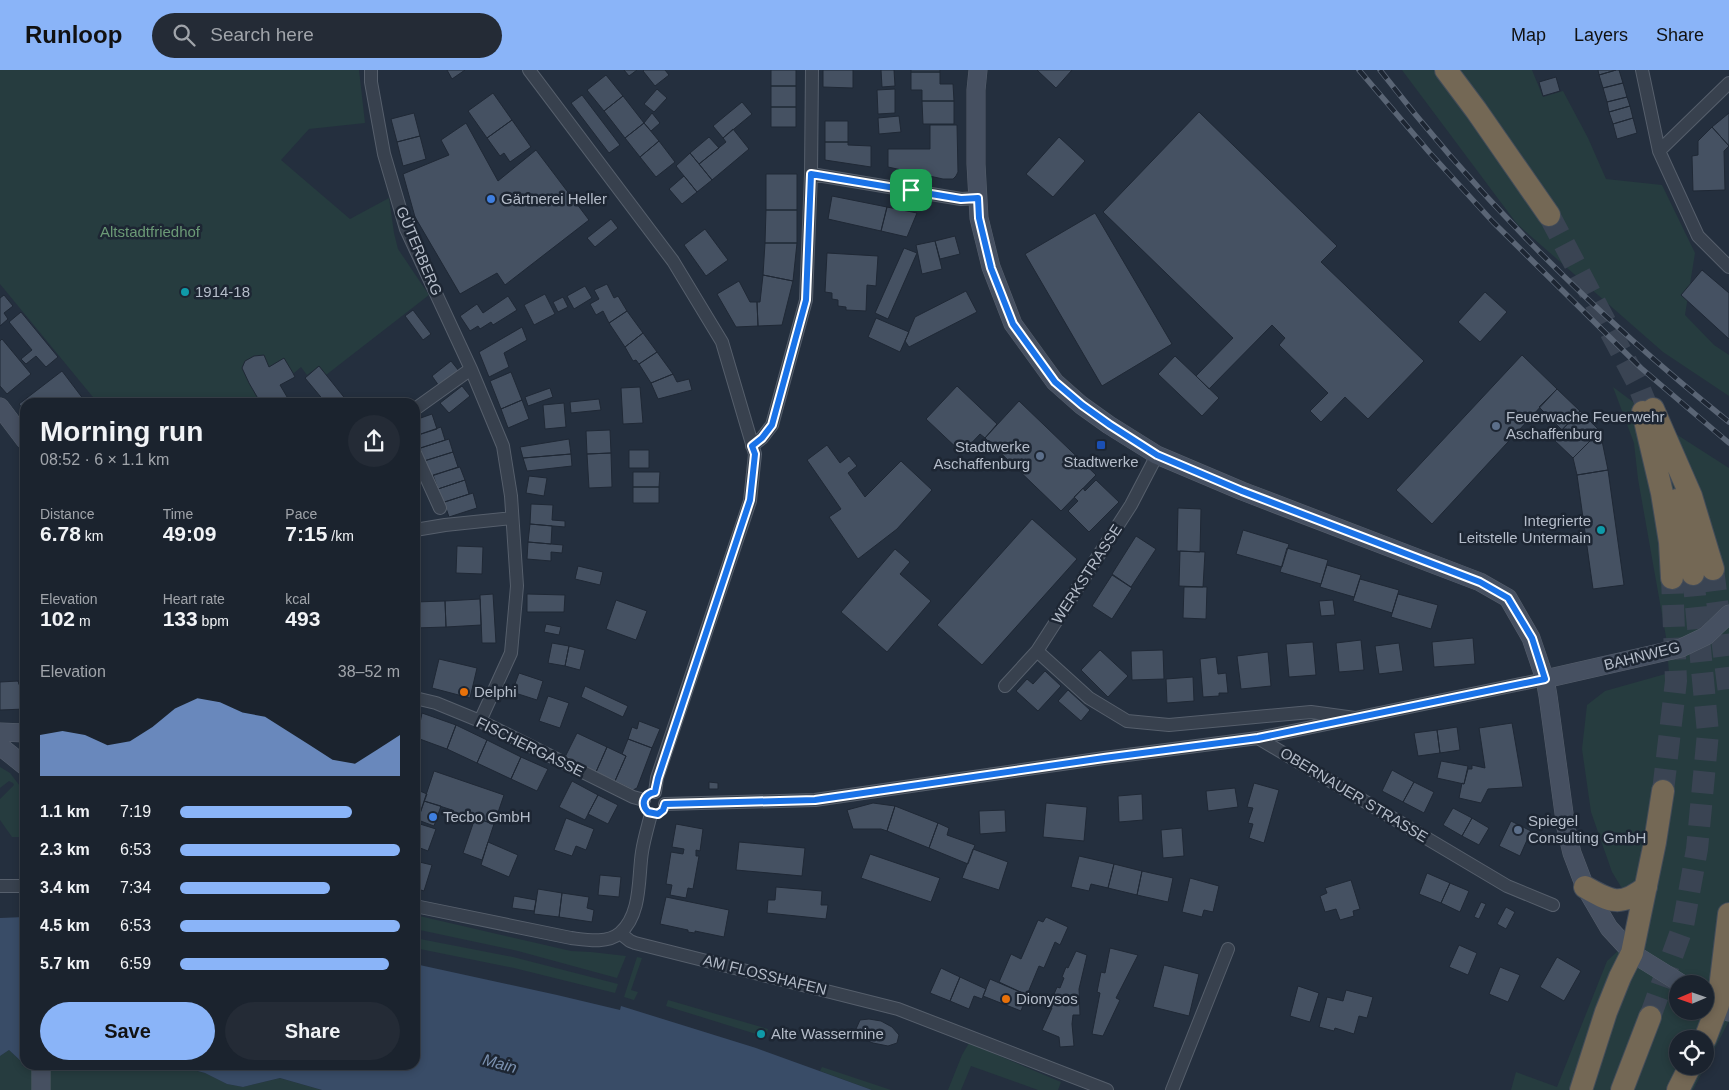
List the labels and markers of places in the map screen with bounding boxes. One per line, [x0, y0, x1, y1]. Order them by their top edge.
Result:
pin [890, 169, 932, 211]
place label: Gärtnerei Heller [501, 190, 607, 207]
marker: Gärtnerei Heller [485, 193, 497, 205]
place label: 1914-18 [195, 283, 250, 300]
marker: 1914-18 [179, 286, 191, 298]
place label: Feuerwache Feuerwehr Aschaffenburg [1506, 408, 1664, 442]
marker: Feuerwache Feuerwehr Aschaffenburg [1490, 420, 1502, 432]
place label: Stadtwerke Aschaffenburg [934, 438, 1030, 472]
marker: Stadtwerke [1095, 439, 1107, 451]
marker: Stadtwerke Aschaffenburg [1034, 450, 1046, 462]
place label: Stadtwerke [1063, 453, 1139, 470]
place label: Integrierte Leitstelle Untermain [1458, 512, 1591, 546]
marker: Integrierte Leitstelle Untermain [1595, 524, 1607, 536]
place label: Delphi [474, 683, 517, 700]
marker: Delphi [458, 686, 470, 698]
place label: Tecbo GmbH [443, 808, 531, 825]
marker: Tecbo GmbH [427, 811, 439, 823]
place label: Spiegel Consulting GmbH [1528, 812, 1646, 846]
marker: Spiegel Consulting GmbH [1512, 824, 1524, 836]
place label: Dionysos [1016, 990, 1078, 1007]
marker: Dionysos [1000, 993, 1012, 1005]
place label: Alte Wassermine [771, 1025, 884, 1042]
marker: Alte Wassermine [755, 1028, 767, 1040]

